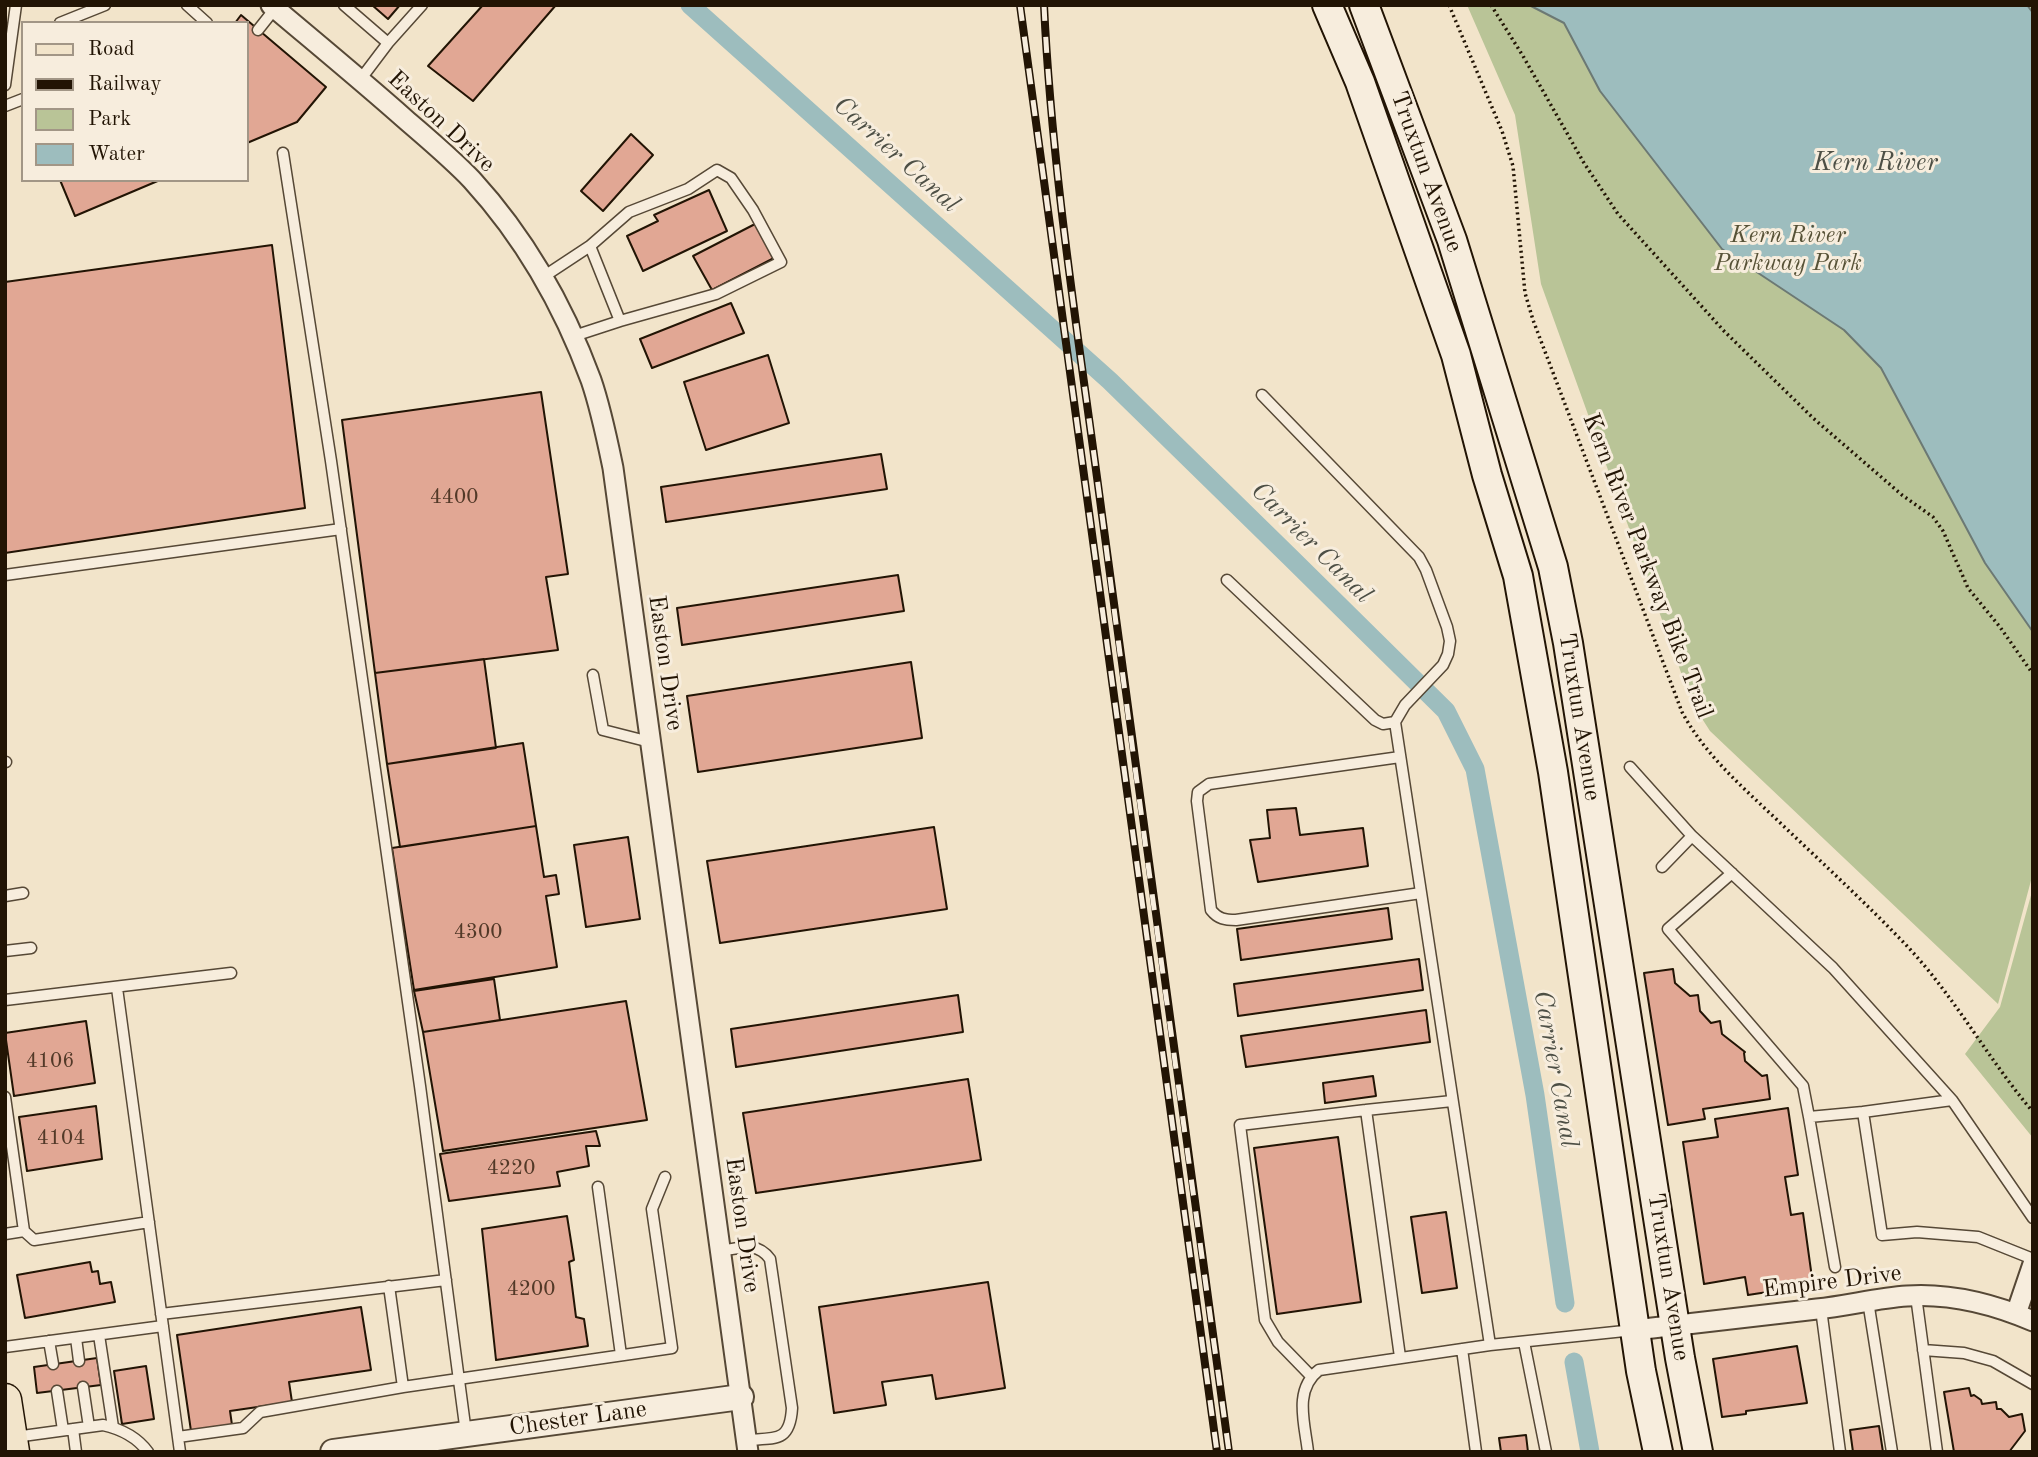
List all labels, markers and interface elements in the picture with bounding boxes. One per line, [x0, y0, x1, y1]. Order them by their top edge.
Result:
legend [21, 21, 248, 182]
text: Road [88, 39, 135, 60]
street label: Easton Drive [381, 65, 501, 179]
text: Railway [88, 74, 162, 95]
street label: Truxtun Avenue [1384, 87, 1468, 257]
water label: Carrier Canal [826, 90, 966, 220]
text: Park [88, 109, 131, 130]
text: Water [88, 144, 145, 165]
water label: Kern River [1812, 147, 1938, 179]
park label: Kern River Parkway Park [1714, 222, 1862, 278]
street label: Kern River Parkway Bike Trail [1575, 409, 1719, 723]
water label: Carrier Canal [1244, 476, 1378, 610]
house number: 4400 [430, 484, 478, 510]
street label: Easton Drive [641, 593, 689, 733]
street label: Truxtun Avenue [1552, 631, 1606, 803]
house number: 4300 [454, 919, 502, 945]
water label: Carrier Canal [1526, 988, 1584, 1150]
house number: 4106 [26, 1048, 74, 1074]
house number: 4104 [37, 1125, 85, 1151]
house number: 4220 [487, 1155, 535, 1181]
street label: Easton Drive [718, 1155, 766, 1295]
street label: Truxtun Avenue [1641, 1191, 1695, 1363]
street label: Empire Drive [1761, 1259, 1903, 1305]
house number: 4200 [507, 1276, 555, 1302]
street label: Chester Lane [507, 1395, 649, 1443]

